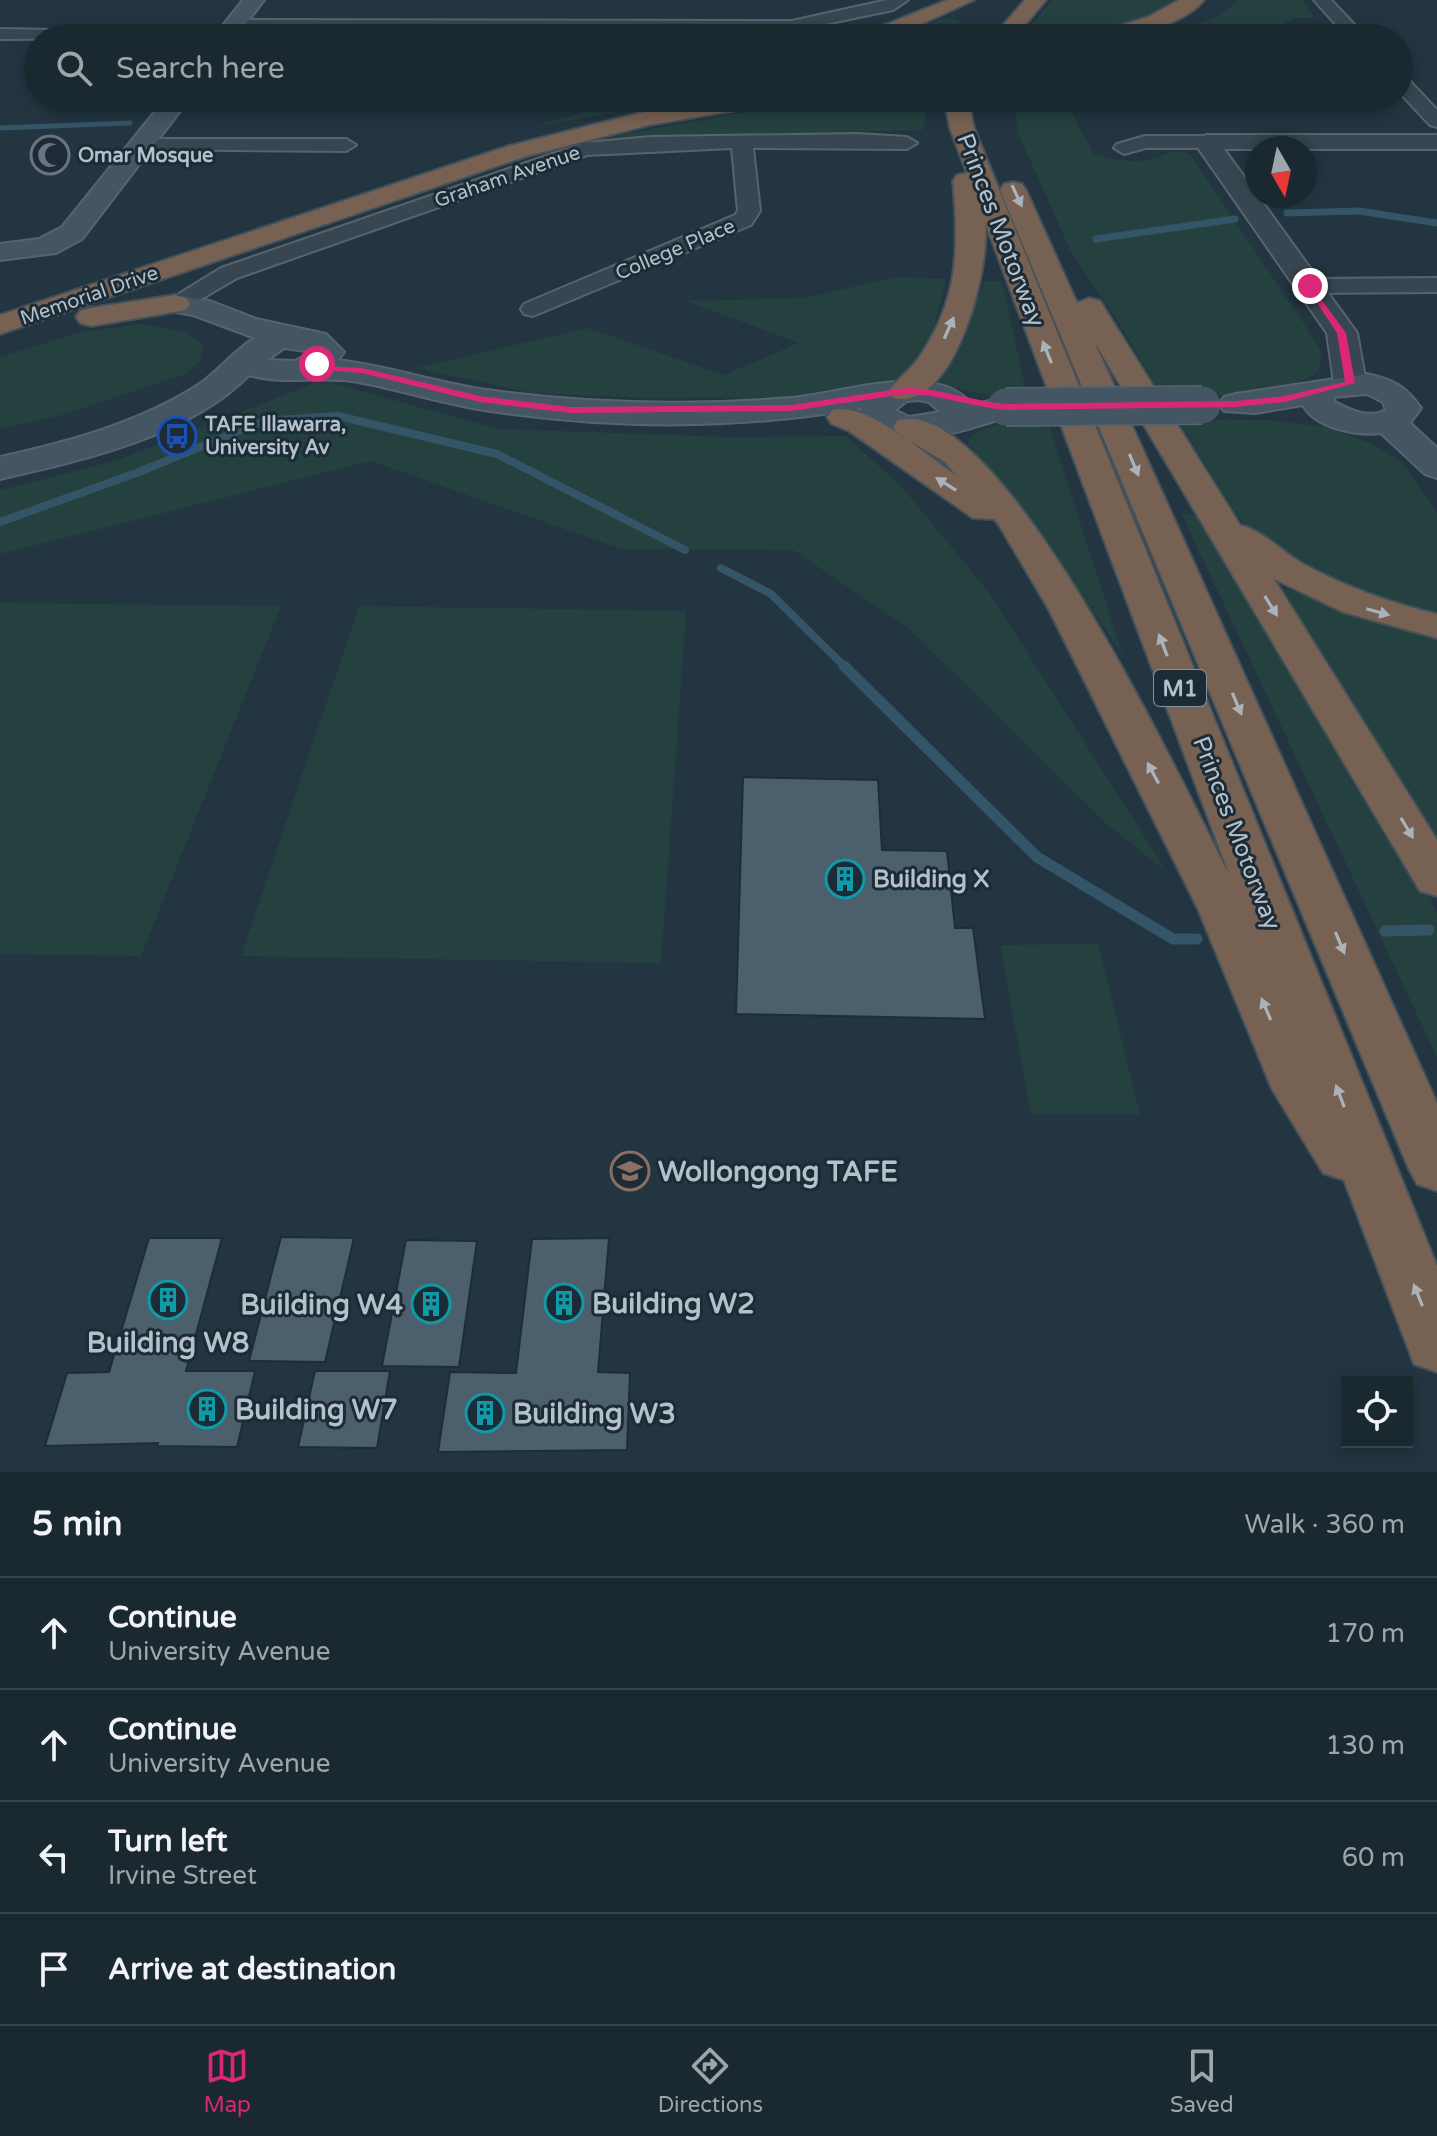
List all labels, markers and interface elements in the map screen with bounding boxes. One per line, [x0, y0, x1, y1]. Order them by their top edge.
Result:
search box [24, 24, 1413, 112]
icon: search [52, 46, 96, 90]
text: Search here [116, 50, 285, 87]
street label: Princes Motorway [950, 129, 1051, 331]
mosque icon: Omar Mosque [29, 134, 71, 176]
north arrow [1245, 136, 1317, 208]
street label: Graham Avenue [431, 141, 583, 213]
place label: Omar Mosque [78, 144, 213, 168]
one-way arrow [1010, 185, 1023, 208]
street label: College Place [612, 214, 739, 286]
street label: Memorial Drive [17, 261, 161, 331]
route end [1292, 268, 1328, 304]
one-way arrow [942, 317, 956, 340]
one-way arrow [1040, 340, 1053, 364]
route start [299, 346, 335, 382]
place label: TAFE Illawarra, University Av [204, 413, 346, 460]
bus stop icon: TAFE Illawarra, University Av [156, 415, 198, 457]
one-way arrow [1128, 454, 1141, 477]
one-way arrow [935, 477, 957, 491]
one-way arrow [1264, 595, 1278, 617]
one-way arrow [1365, 606, 1390, 618]
one-way arrow [1157, 633, 1170, 657]
road number: M1 [1154, 670, 1206, 706]
one-way arrow [1231, 692, 1244, 716]
street label: Princes Motorway [1186, 732, 1287, 934]
one-way arrow [1146, 762, 1159, 785]
one-way arrow [1400, 817, 1414, 839]
building icon: Building X [824, 858, 866, 900]
place label: Building X [873, 865, 989, 894]
one-way arrow [1334, 931, 1347, 955]
one-way arrow [1259, 997, 1272, 1020]
one-way arrow [1333, 1084, 1346, 1108]
school or university icon: Wollongong TAFE [609, 1150, 651, 1192]
place label: Wollongong TAFE [658, 1155, 898, 1189]
building icon: Building W8 [147, 1279, 189, 1321]
building icon: Building W2 [543, 1282, 585, 1324]
building icon: Building W4 [410, 1283, 452, 1325]
one-way arrow [1411, 1283, 1424, 1307]
place label: Building W2 [592, 1287, 755, 1321]
place label: Building W4 [240, 1288, 403, 1322]
place label: Building W8 [87, 1326, 249, 1360]
map controls [1341, 1376, 1413, 1448]
button: locate [1341, 1376, 1413, 1448]
building icon: Building W7 [186, 1388, 228, 1430]
building icon: Building W3 [464, 1392, 506, 1434]
place label: Building W7 [235, 1393, 398, 1427]
place label: Building W3 [513, 1397, 676, 1431]
text: 5 min [32, 1504, 123, 1545]
text: Walk · 360 m [1245, 1509, 1405, 1540]
text: Continue [108, 1599, 237, 1636]
icon: ahead [32, 1611, 76, 1655]
text: 170 m [1325, 1618, 1405, 1649]
text: University Avenue [108, 1636, 330, 1667]
text: Continue [108, 1711, 237, 1748]
icon: ahead [32, 1723, 76, 1767]
text: 130 m [1325, 1730, 1405, 1761]
text: University Avenue [108, 1748, 330, 1779]
text: Turn left [108, 1823, 227, 1860]
icon: left [32, 1835, 76, 1879]
text: 60 m [1342, 1842, 1405, 1873]
text: Irvine Street [108, 1860, 257, 1891]
icon: arrive [32, 1947, 76, 1991]
text: Arrive at destination [108, 1951, 396, 1988]
tab: Map [203, 2044, 251, 2118]
tab: Directions [658, 2044, 763, 2118]
tab: Saved [1170, 2044, 1234, 2118]

